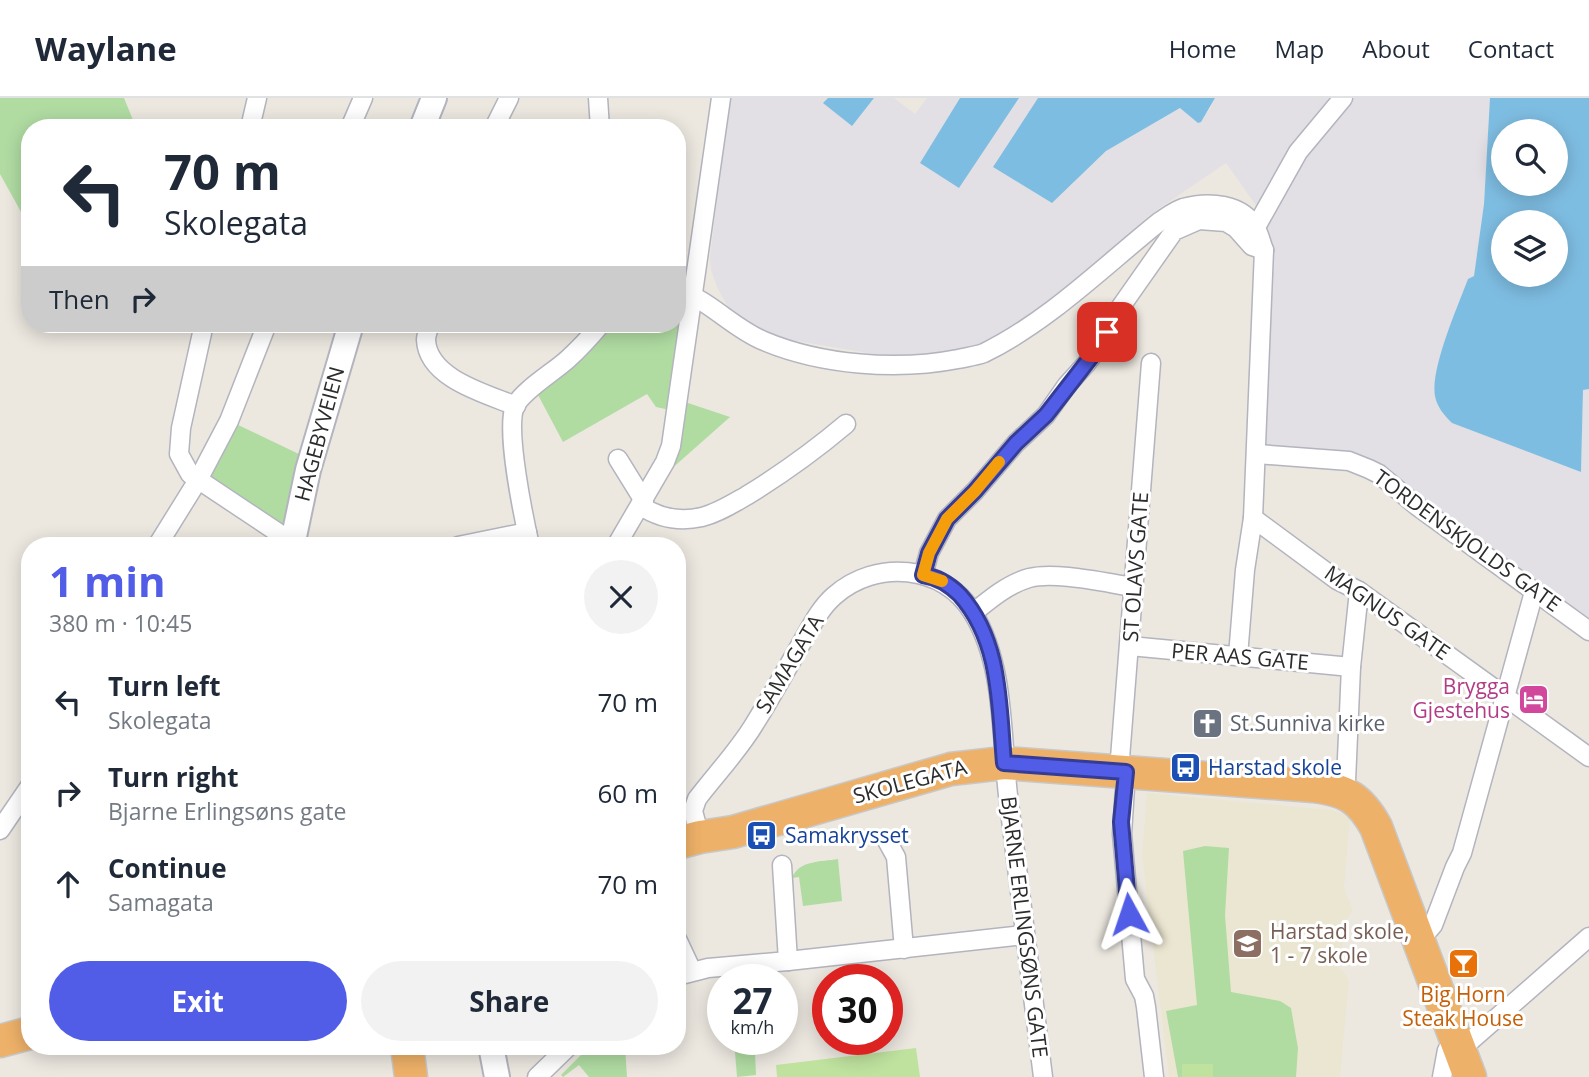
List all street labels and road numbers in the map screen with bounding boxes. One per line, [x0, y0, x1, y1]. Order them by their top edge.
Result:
street label: HAGEBYVEIEN [288, 363, 350, 504]
street label: TORDENSKJOLDS GATE [1368, 463, 1567, 618]
street label: ST OLAVS GATE [1116, 491, 1154, 643]
street label: MAGNUS GATE [1319, 558, 1456, 666]
street label: SAMAGATA [749, 608, 830, 718]
street label: PER AAS GATE [1170, 636, 1310, 676]
street label: SKOLEGATA [850, 752, 970, 810]
street label: BJARNE ERLINGSØNS GATE [995, 794, 1055, 1059]

